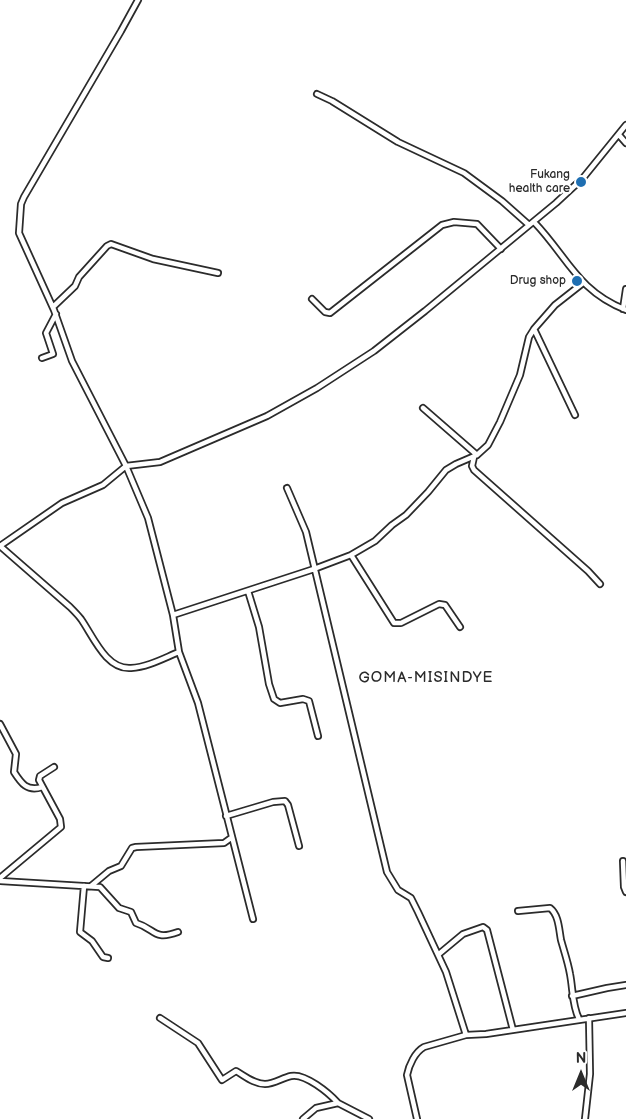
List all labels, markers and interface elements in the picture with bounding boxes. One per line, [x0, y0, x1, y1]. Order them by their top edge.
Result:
place label: Fukang health care [509, 168, 570, 196]
marker: Fukang health care [574, 175, 588, 189]
place label: Drug shop [510, 274, 566, 288]
marker: Drug shop [570, 274, 584, 288]
district label: GOMA-MISINDYE [357, 669, 495, 687]
north arrow [556, 1049, 606, 1099]
text: N [576, 1050, 586, 1067]

